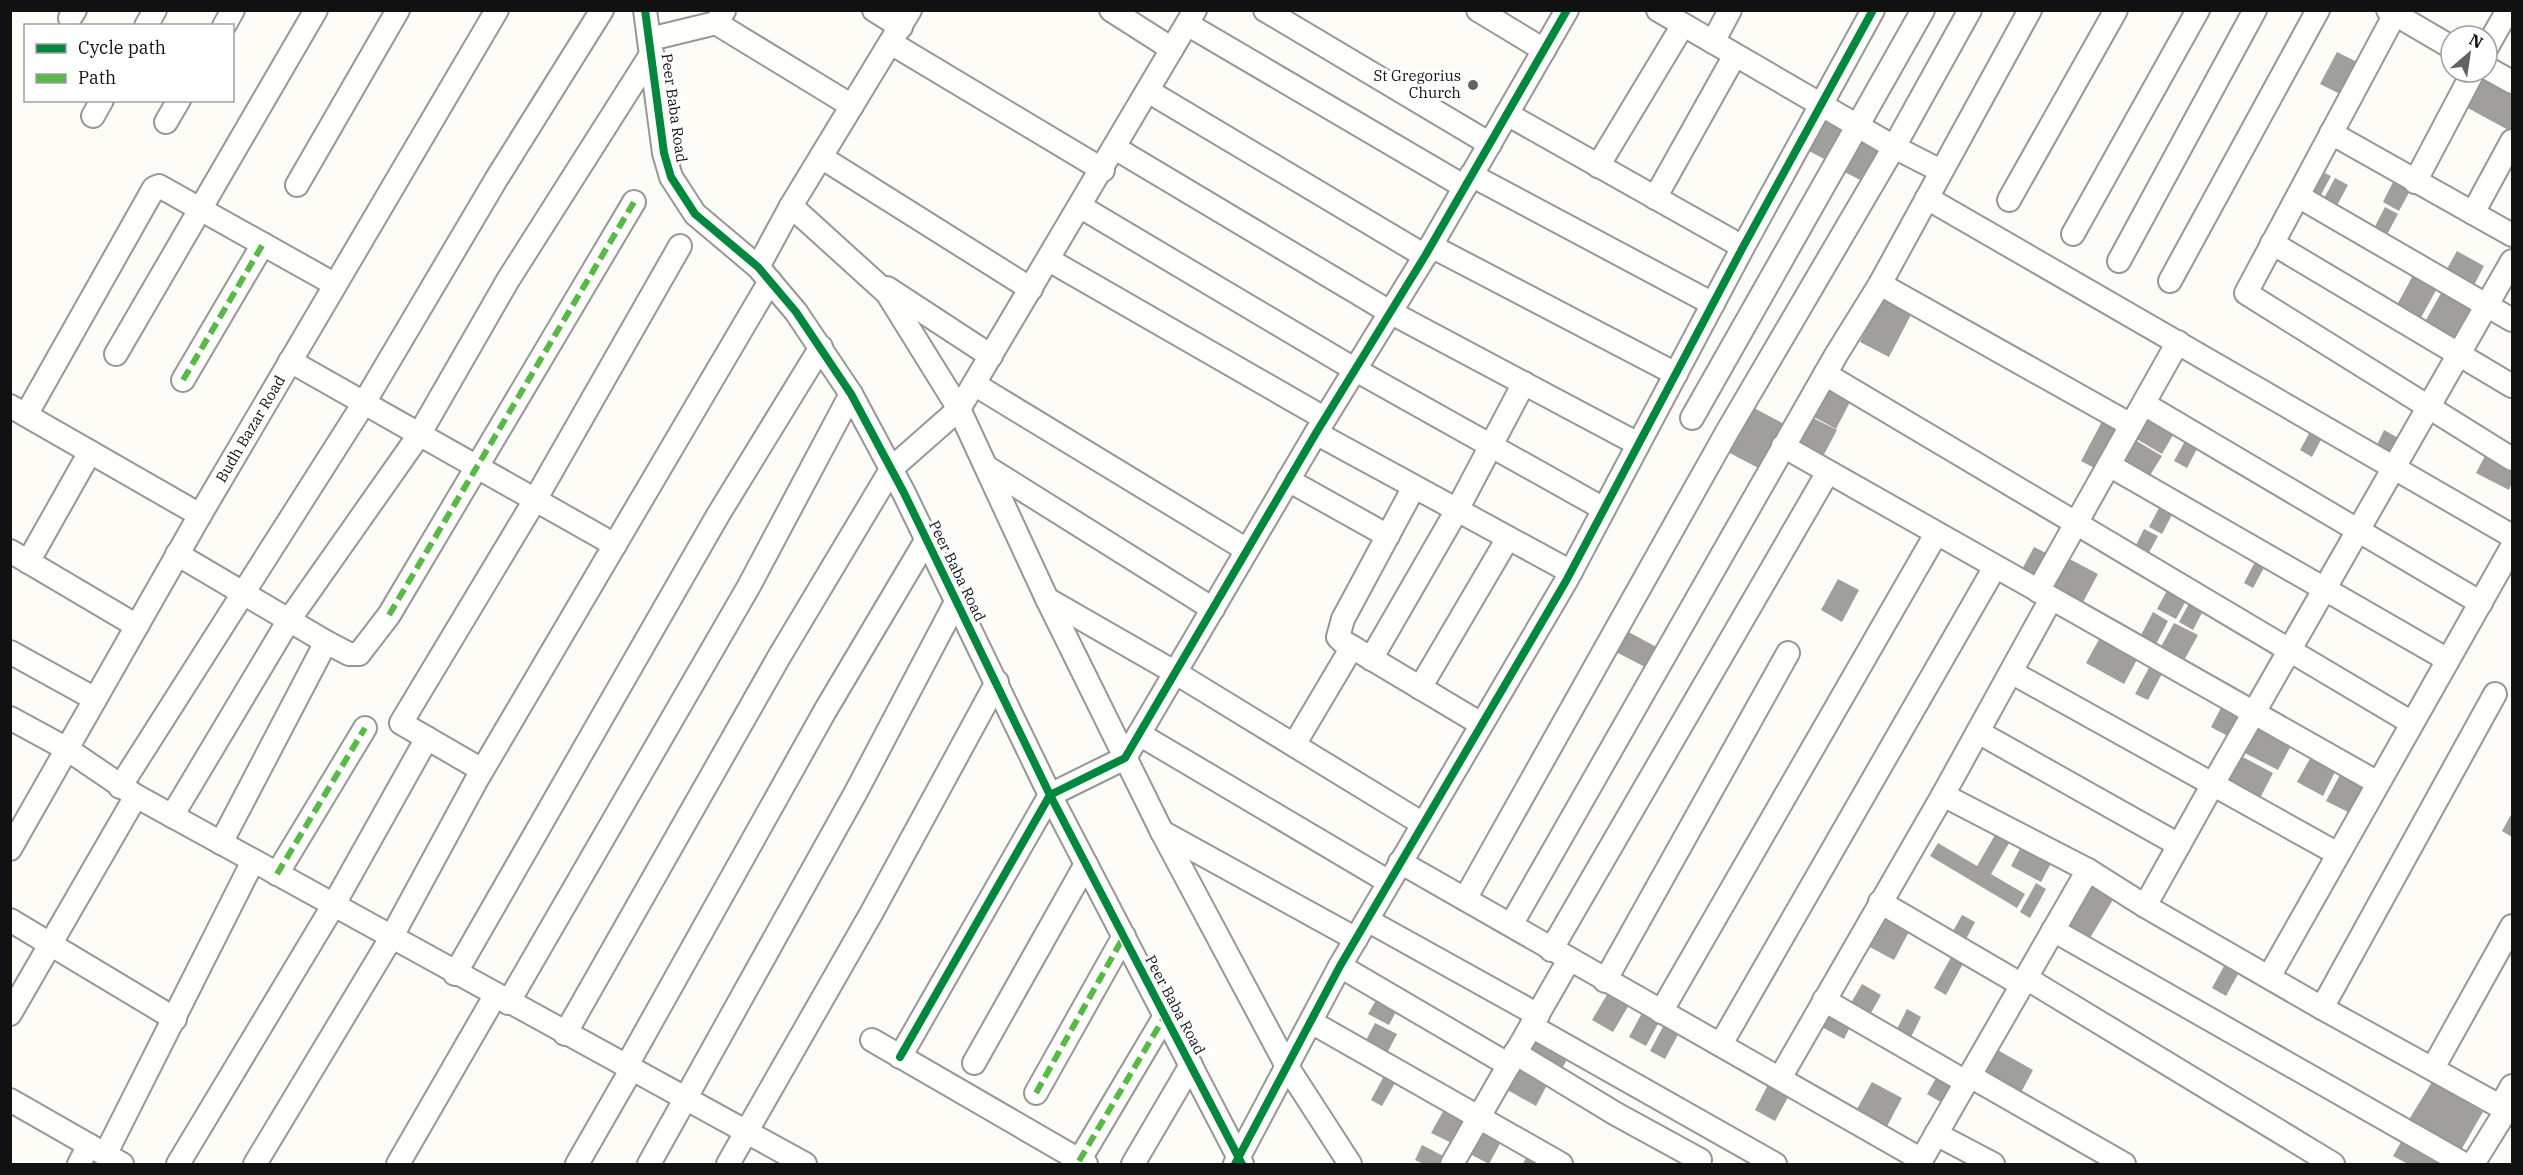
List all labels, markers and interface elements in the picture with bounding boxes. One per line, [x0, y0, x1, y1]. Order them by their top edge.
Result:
legend [24, 24, 234, 102]
north arrow [2439, 24, 2499, 84]
text: N [2466, 29, 2487, 53]
text: Cycle path [78, 36, 166, 59]
street label: Peer Baba Road [657, 52, 692, 164]
text: Path [78, 66, 116, 89]
place label: St Gregorius Church [1373, 66, 1461, 102]
marker: St Gregorius Church [1466, 78, 1480, 92]
street label: Budh Bazar Road [211, 372, 289, 486]
street label: Peer Baba Road [925, 517, 990, 624]
street label: Peer Baba Road [1141, 952, 1210, 1058]

